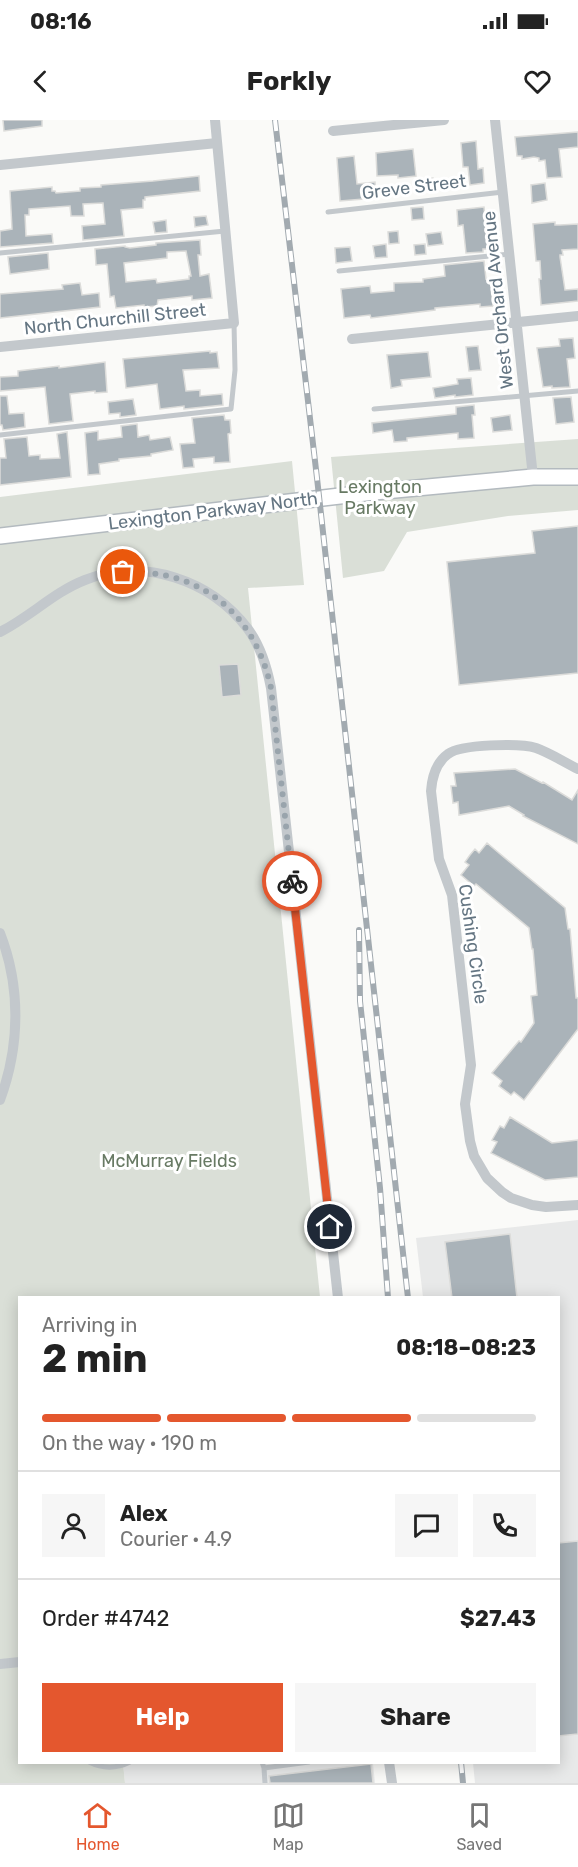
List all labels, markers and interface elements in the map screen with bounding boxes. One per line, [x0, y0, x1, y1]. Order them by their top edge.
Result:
text: 08:16 [30, 8, 92, 35]
icon: back [24, 65, 57, 98]
text: Forkly [247, 65, 331, 97]
icon: heart [521, 65, 554, 98]
street label: Greve Street [361, 170, 467, 204]
street label: West Orchard Avenue [478, 210, 518, 390]
street label: North Churchill Street [23, 298, 207, 340]
park label: Lexington Parkway [338, 476, 422, 519]
street label: Lexington Parkway North [107, 487, 319, 535]
pin [97, 546, 148, 597]
icon: bag [106, 555, 139, 588]
courier [262, 851, 322, 911]
icon: bike [276, 865, 309, 898]
street label: Cushing Circle [454, 883, 492, 1005]
park label: McMurray Fields [101, 1150, 237, 1172]
pin [304, 1201, 355, 1252]
icon: home [313, 1210, 346, 1243]
text: Arriving in [42, 1313, 137, 1337]
text: 08:18–08:23 [396, 1334, 536, 1361]
text: 2 min [42, 1336, 148, 1382]
text: On the way · 190 m [42, 1431, 217, 1455]
button: person [42, 1494, 105, 1557]
button: chat [395, 1494, 458, 1557]
button: phone [473, 1494, 536, 1557]
text: Alex [120, 1500, 168, 1527]
text: Courier · 4.9 [120, 1527, 232, 1551]
text: Order #4742 [42, 1605, 169, 1632]
text: $27.43 [460, 1605, 536, 1632]
button: Help [42, 1683, 283, 1752]
button: Share [295, 1683, 536, 1752]
tab: Home [76, 1799, 120, 1854]
tab: Map [272, 1799, 305, 1854]
tab: Saved [456, 1799, 502, 1854]

